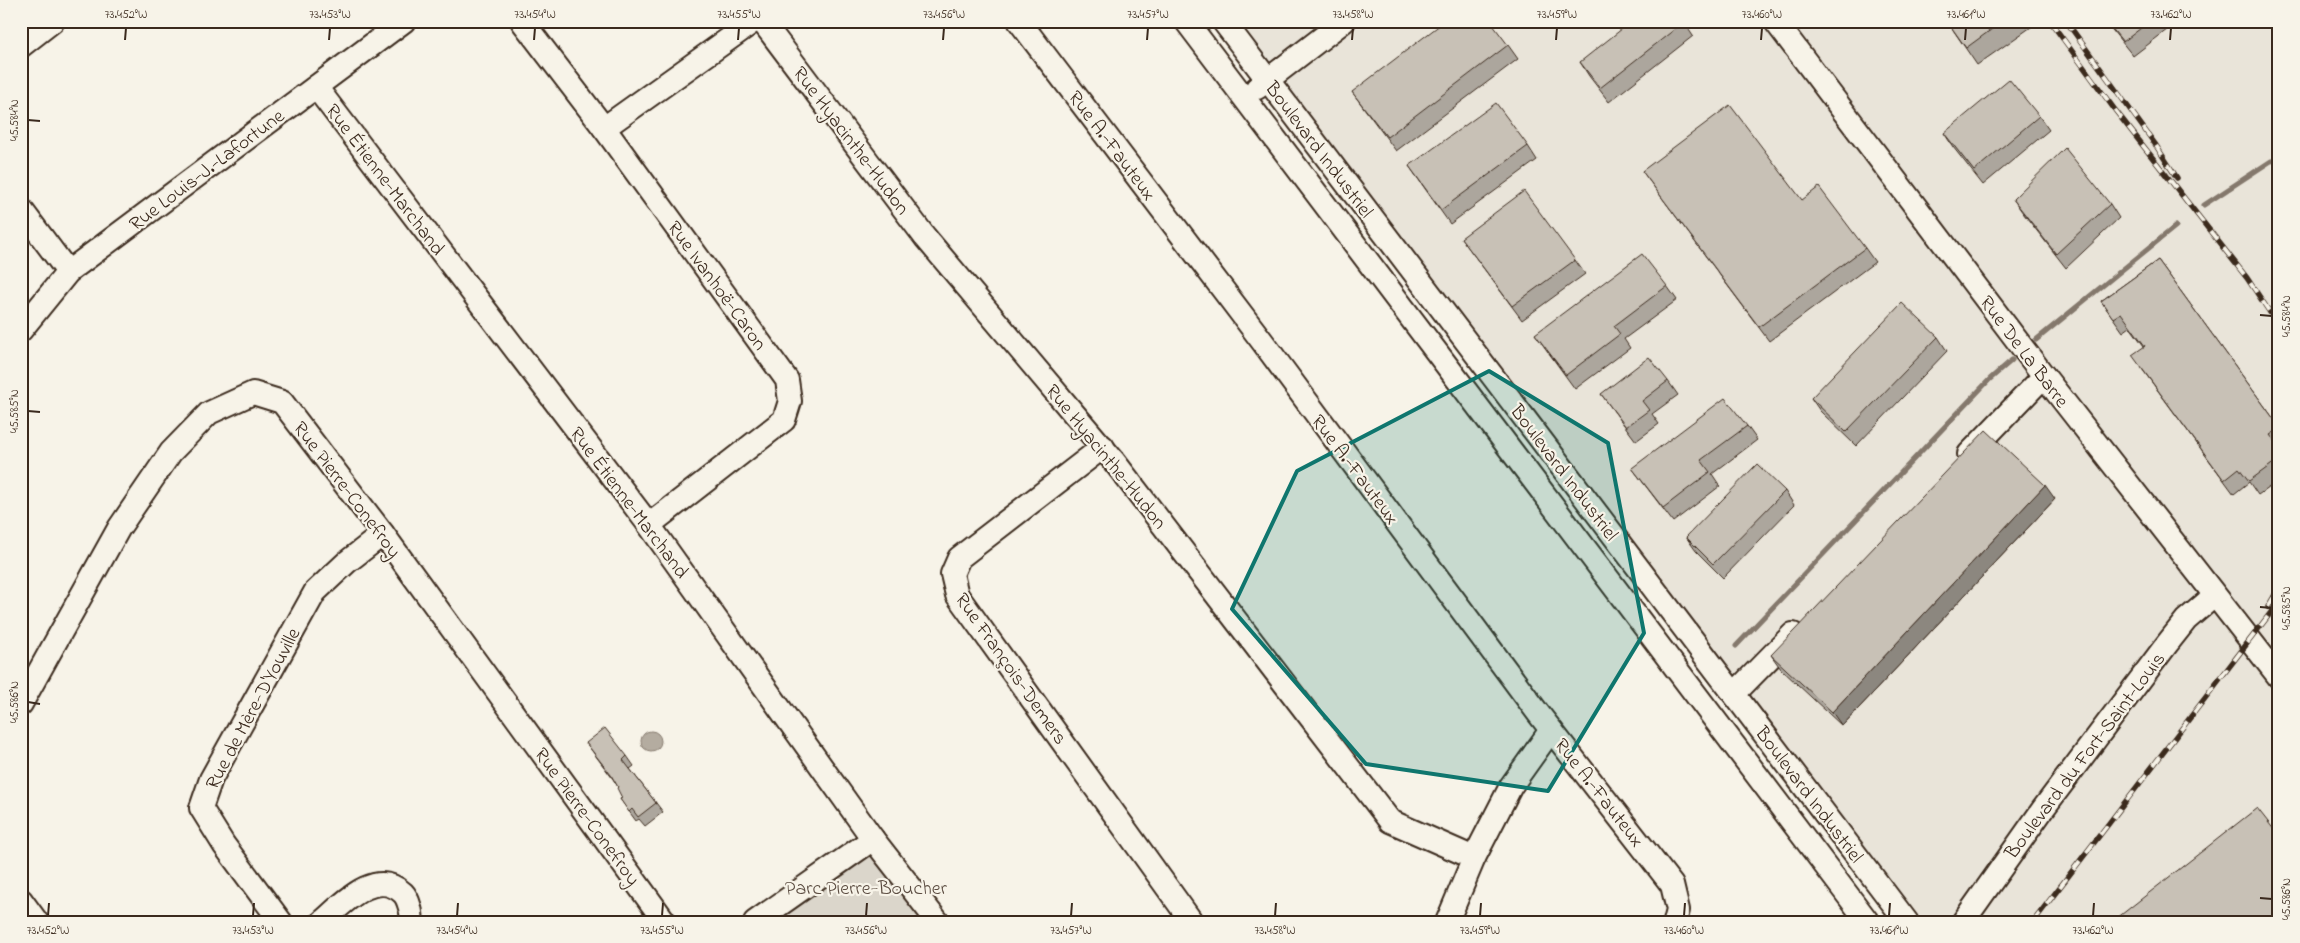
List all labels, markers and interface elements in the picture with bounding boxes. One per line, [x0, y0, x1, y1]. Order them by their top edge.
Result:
text: 73.452°W [105, 6, 147, 24]
text: 73.453°W [309, 6, 351, 24]
text: 73.454°W [514, 6, 556, 24]
text: 73.455°W [717, 6, 761, 24]
text: 73.456°W [923, 6, 965, 24]
text: 73.457°W [1127, 6, 1169, 24]
text: 73.458°W [1332, 6, 1374, 24]
text: 73.459°W [1537, 6, 1577, 24]
text: 73.460°W [1742, 6, 1782, 24]
text: 73.461°W [1947, 6, 1985, 24]
text: 73.462°W [2150, 6, 2192, 24]
street label: Rue Hyacinthe-Hudon [784, 61, 916, 222]
street label: Boulevard Industriel [1256, 75, 1379, 225]
street label: Rue A.-Fauteux [1060, 85, 1162, 208]
text: 45.584°N [6, 99, 24, 141]
street label: Rue Étienne-Marchand [317, 99, 451, 262]
street label: Rue Louis-J.-Lafortune [124, 103, 291, 239]
street label: Rue Ivanhoë-Caron [659, 216, 773, 357]
street label: Rue De La Barre [1971, 290, 2075, 415]
text: 45.584°N [2278, 295, 2296, 337]
street label: Rue Hyacinthe-Hudon [1037, 379, 1173, 537]
text: 45.585°N [6, 389, 24, 433]
street label: Boulevard Industriel [1501, 398, 1624, 548]
street label: Rue A.-Fauteux [1303, 409, 1405, 532]
street label: Rue Pierre-Conefroy [285, 416, 407, 565]
street label: Rue Étienne-Marchand [561, 422, 695, 585]
text: 45.585°N [2278, 586, 2296, 630]
street label: Rue François-Demers [947, 588, 1073, 751]
street label: Rue de Mère-D'Youville [199, 623, 309, 795]
street label: Boulevard du Fort-Saint-Louis [1998, 647, 2174, 867]
text: 45.586°N [6, 681, 24, 723]
street label: Boulevard Industriel [1746, 720, 1869, 870]
street label: Rue A.-Fauteux [1546, 733, 1650, 854]
street label: Rue Pierre-Conefroy [526, 742, 646, 893]
park label: Parc Pierre-Boucher [785, 875, 948, 904]
text: 45.586°N [2278, 878, 2296, 920]
text: 73.452°W [27, 922, 69, 940]
text: 73.453°W [232, 922, 274, 940]
text: 73.454°W [436, 922, 478, 940]
text: 73.455°W [640, 922, 684, 940]
text: 73.456°W [845, 922, 887, 940]
text: 73.457°W [1050, 922, 1092, 940]
text: 73.458°W [1254, 922, 1296, 940]
text: 73.459°W [1460, 922, 1500, 940]
text: 73.460°W [1664, 922, 1704, 940]
text: 73.461°W [1870, 922, 1908, 940]
text: 73.462°W [2072, 922, 2114, 940]

